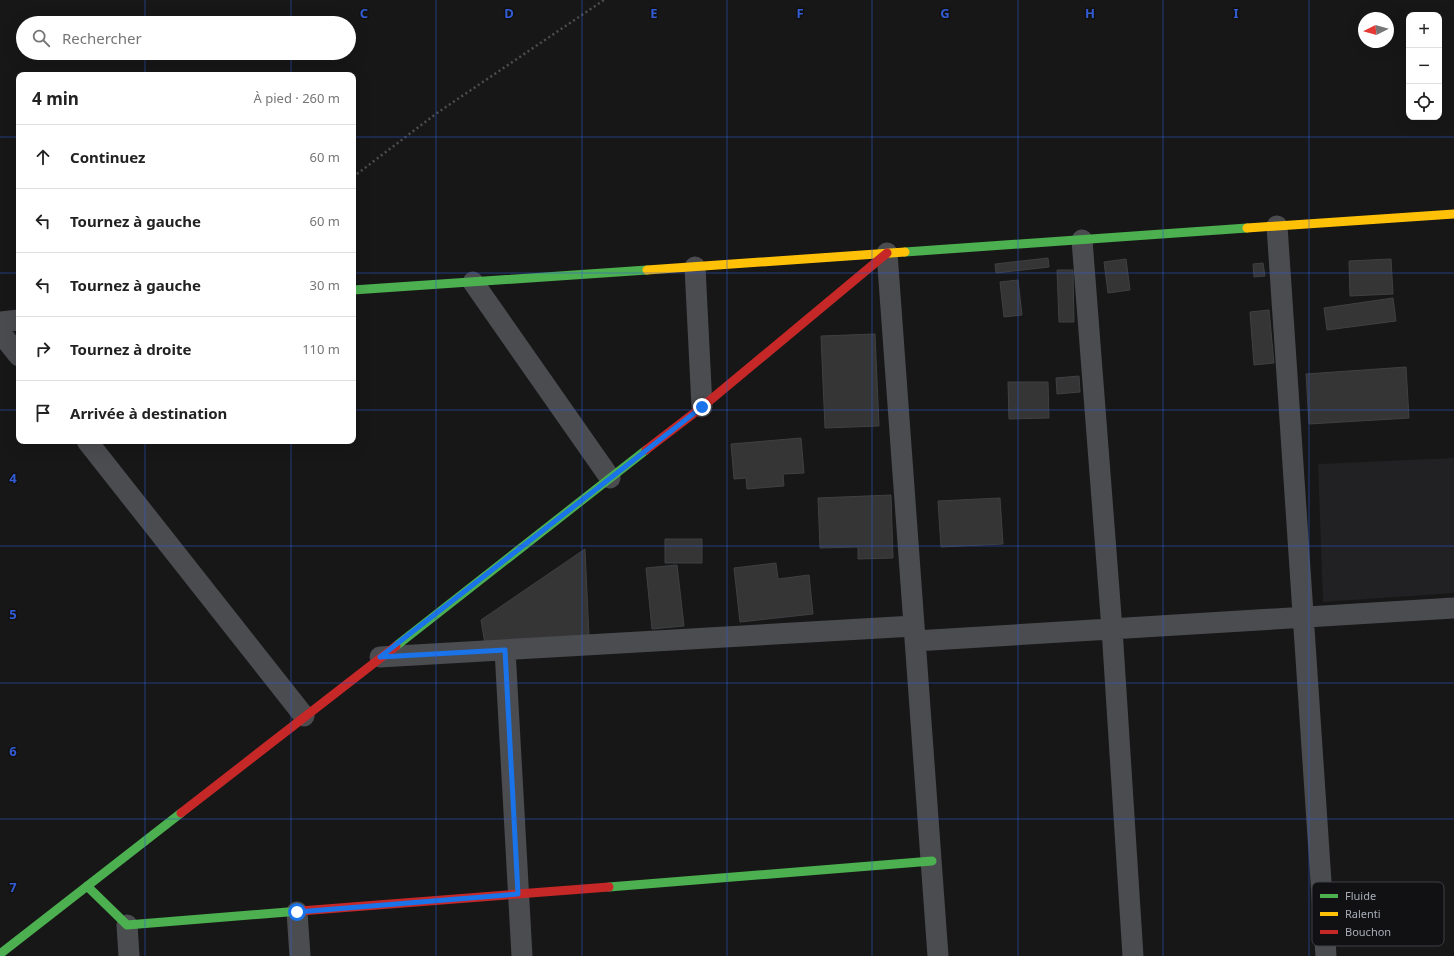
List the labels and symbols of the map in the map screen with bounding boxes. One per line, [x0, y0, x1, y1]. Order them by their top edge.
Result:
text: C [360, 4, 368, 22]
text: D [504, 4, 514, 22]
text: E [650, 4, 658, 22]
text: F [796, 4, 804, 22]
text: G [940, 4, 950, 22]
text: H [1085, 4, 1095, 22]
text: I [1233, 4, 1239, 22]
north arrow [1358, 12, 1394, 48]
route end [693, 398, 711, 416]
text: 4 [9, 469, 17, 487]
text: 5 [9, 605, 17, 623]
text: 6 [9, 742, 17, 760]
text: 7 [9, 878, 17, 896]
legend [1312, 882, 1444, 946]
text: Fluide [1345, 888, 1376, 903]
route start [288, 903, 306, 921]
text: Ralenti [1345, 906, 1381, 921]
text: Bouchon [1345, 924, 1391, 939]

